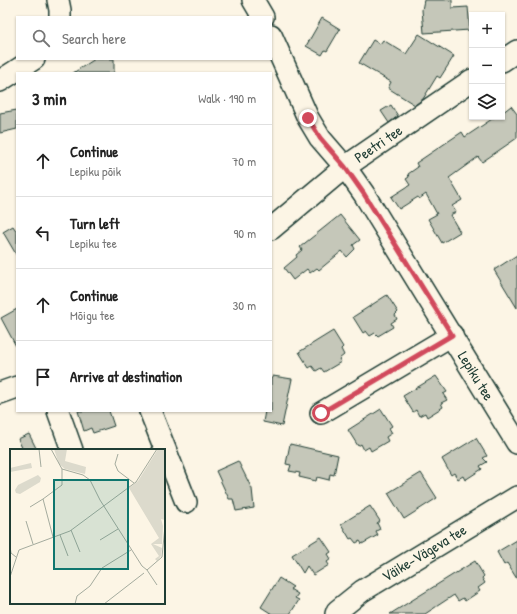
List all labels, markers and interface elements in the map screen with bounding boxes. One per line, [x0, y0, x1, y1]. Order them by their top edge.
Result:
map controls [469, 12, 505, 120]
button: + [469, 12, 505, 48]
search box [16, 16, 272, 60]
icon: search [30, 27, 52, 49]
text: Search here [62, 28, 126, 49]
button: − [469, 48, 505, 84]
button: layers [469, 84, 505, 120]
text: 3 min [32, 87, 67, 110]
text: Walk · 190 m [198, 89, 256, 107]
route end [299, 109, 317, 127]
street label: Peetri tee [350, 120, 406, 168]
text: Continue [70, 141, 118, 162]
icon: ahead [32, 150, 54, 172]
text: 70 m [232, 152, 256, 170]
text: Lepiku põik [70, 162, 121, 180]
text: Turn left [70, 213, 120, 234]
icon: left [32, 222, 54, 244]
text: 90 m [234, 224, 256, 242]
text: Lepiku tee [70, 234, 117, 252]
text: Continue [70, 285, 118, 306]
icon: ahead [32, 294, 54, 316]
text: 30 m [233, 296, 256, 314]
text: Mõigu tee [70, 306, 115, 324]
street label: Lepiku tee [453, 347, 499, 404]
icon: arrive [32, 366, 54, 388]
text: Arrive at destination [70, 366, 182, 387]
route start [312, 404, 330, 422]
inset map [10, 449, 165, 604]
street label: Väike-Vägeva tee [378, 519, 470, 587]

